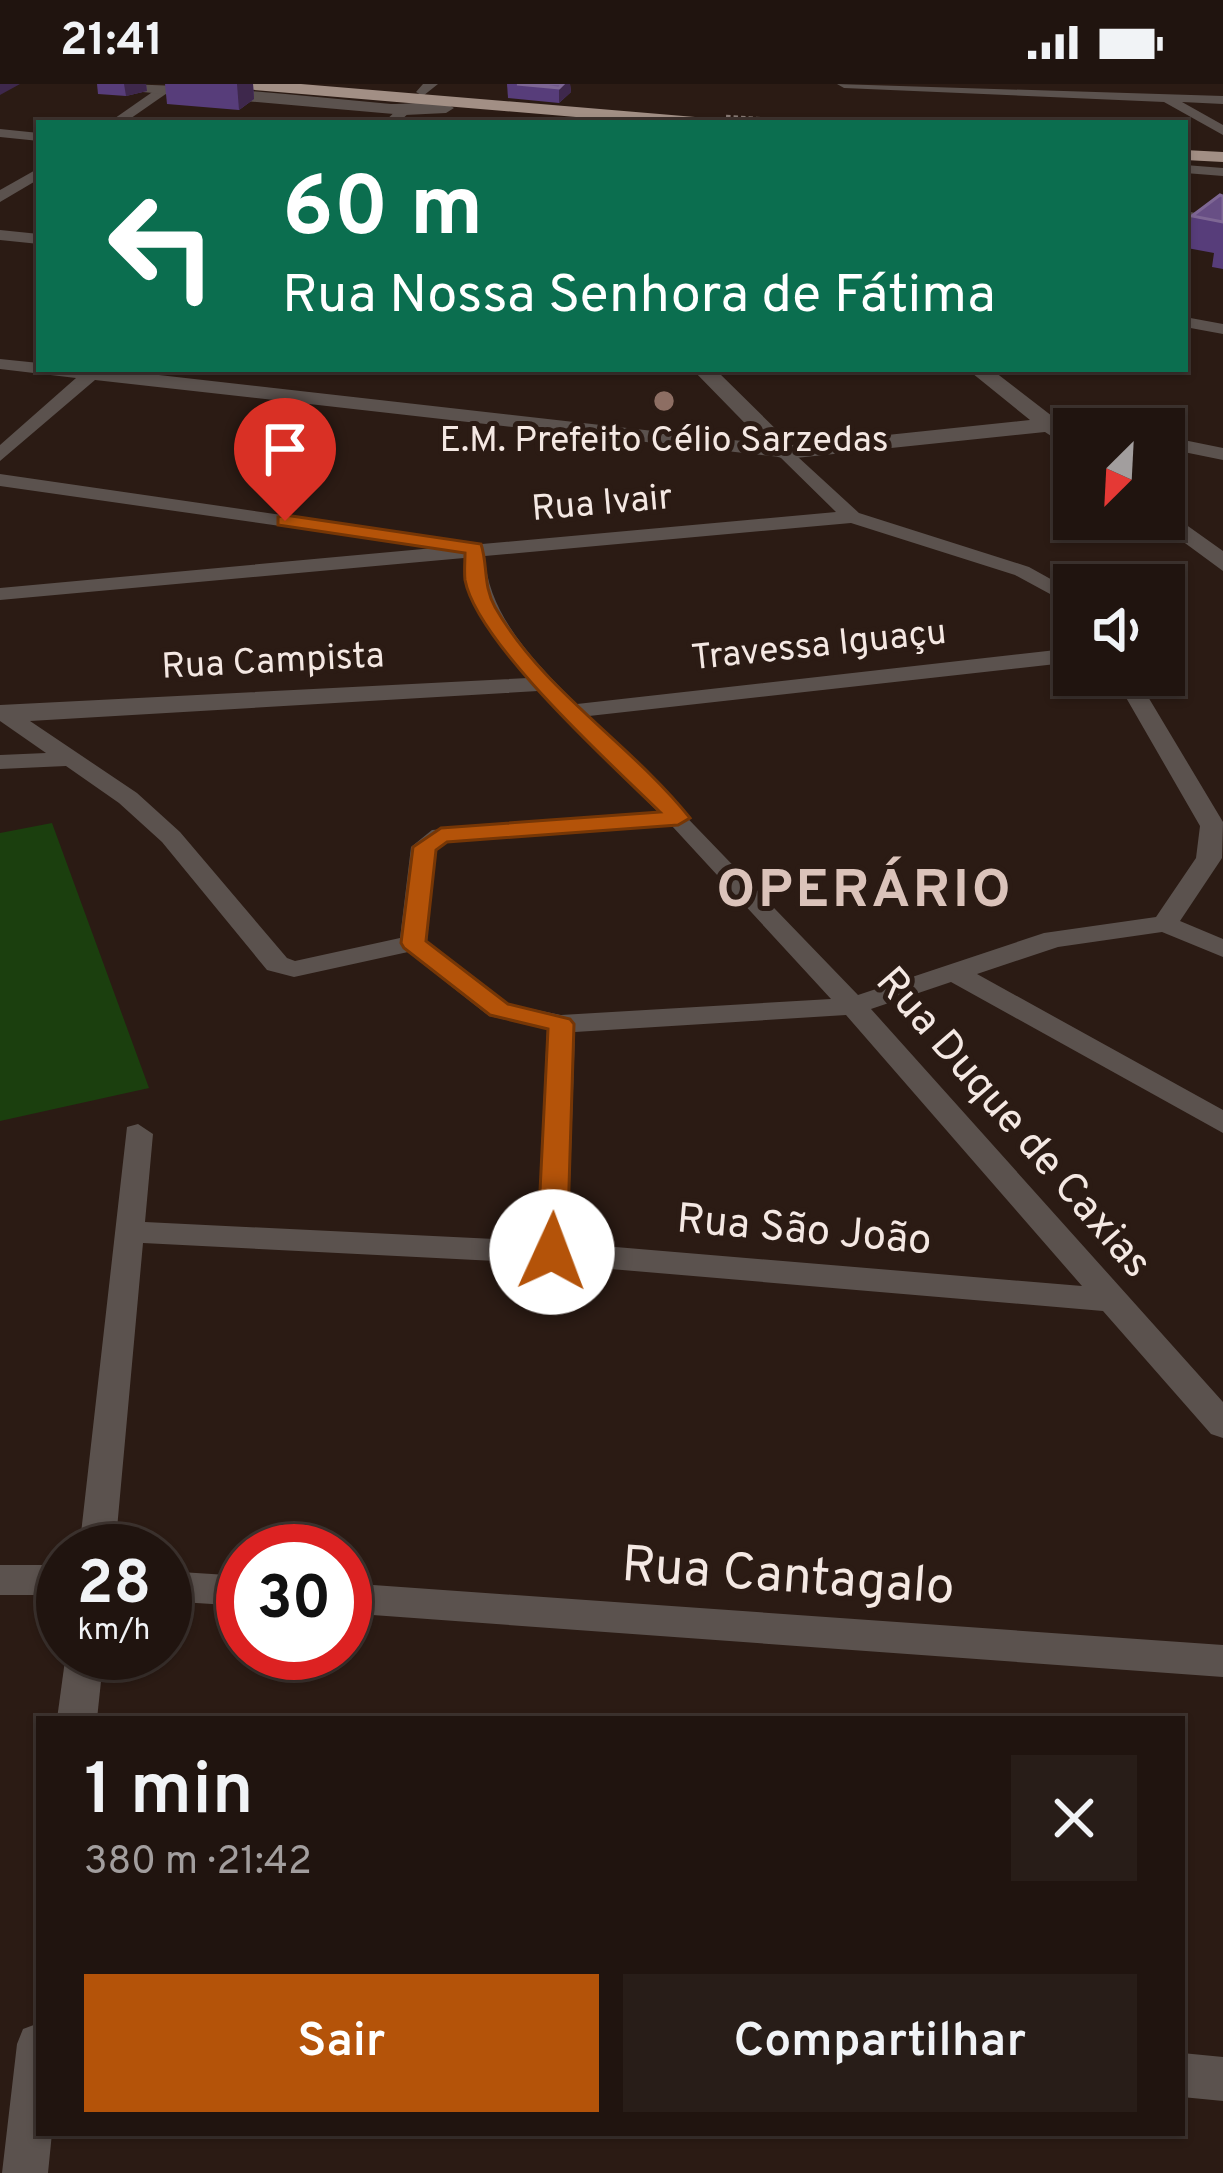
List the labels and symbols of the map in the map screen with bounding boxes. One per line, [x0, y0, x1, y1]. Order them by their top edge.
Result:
marker: E.M. Prefeito Célio Sarzedas [651, 388, 677, 414]
pin [234, 398, 336, 521]
north arrow [1053, 408, 1185, 540]
place label: E.M. Prefeito Célio Sarzedas [439, 419, 889, 465]
street label: Rua Ivair [530, 476, 674, 534]
street label: Travessa Iguaçu [689, 611, 949, 683]
street label: Rua Campista [160, 634, 386, 692]
district label: OPERÁRIO [716, 856, 1014, 927]
street label: Rua Duque de Caxias [862, 958, 1162, 1290]
position arrow [489, 1189, 615, 1315]
street label: Rua São João [674, 1194, 934, 1270]
speed limit sign: 30 [216, 1524, 372, 1680]
street label: Rua Cantagalo [619, 1535, 957, 1623]

